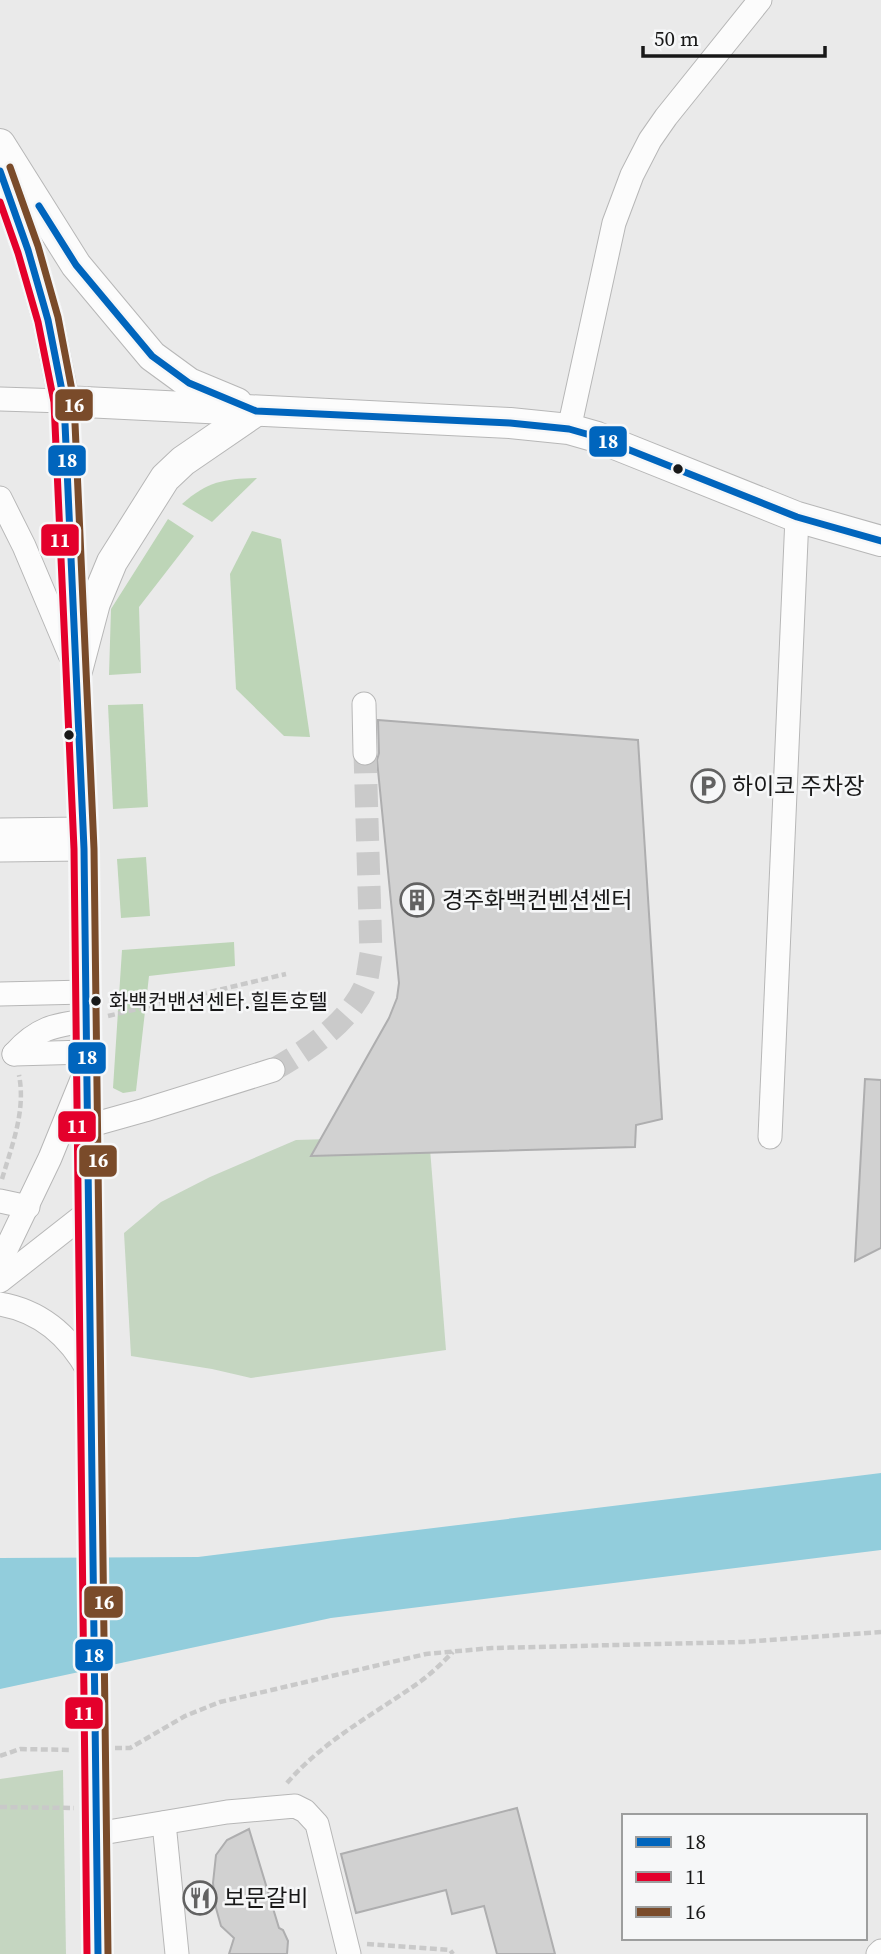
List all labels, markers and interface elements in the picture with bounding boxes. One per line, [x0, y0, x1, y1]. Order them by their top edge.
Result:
scale bar [643, 14, 825, 58]
text: 50 m [654, 24, 699, 53]
line badge: 16 [54, 388, 94, 422]
text: 16 [64, 392, 84, 418]
line badge: 18 [588, 425, 628, 458]
text: 18 [598, 428, 618, 454]
line badge: 18 [47, 444, 87, 477]
text: 18 [57, 447, 77, 473]
unlabelled marker [671, 462, 685, 476]
line badge: 11 [40, 523, 80, 557]
text: 11 [50, 527, 70, 553]
unlabelled marker [62, 728, 76, 742]
parking icon: 하이코 주차장 [689, 767, 727, 805]
place label: 하이코 주차장 [732, 770, 864, 802]
building icon: 경주화백컨벤션센터 [398, 881, 436, 919]
place label: 경주화백컨벤션센터 [442, 884, 632, 916]
place label: 화백컨밴션센타.힐튼호텔 [109, 987, 328, 1016]
marker: 화백컨밴션센타.힐튼호텔 [89, 994, 103, 1008]
line badge: 18 [67, 1041, 107, 1075]
text: 18 [77, 1044, 97, 1070]
line badge: 11 [57, 1110, 97, 1143]
text: 11 [67, 1113, 87, 1139]
line badge: 16 [78, 1144, 118, 1178]
text: 16 [88, 1147, 108, 1173]
line badge: 16 [83, 1585, 124, 1619]
text: 16 [94, 1589, 114, 1615]
line badge: 18 [74, 1638, 114, 1672]
text: 18 [84, 1642, 104, 1668]
line badge: 11 [64, 1696, 104, 1730]
text: 11 [74, 1700, 94, 1726]
legend [622, 1814, 867, 1940]
text: 18 [685, 1827, 706, 1856]
text: 11 [685, 1862, 706, 1891]
restaurant icon: 보문갈비 [181, 1879, 219, 1917]
place label: 보문갈비 [224, 1882, 309, 1914]
text: 16 [685, 1897, 706, 1926]

